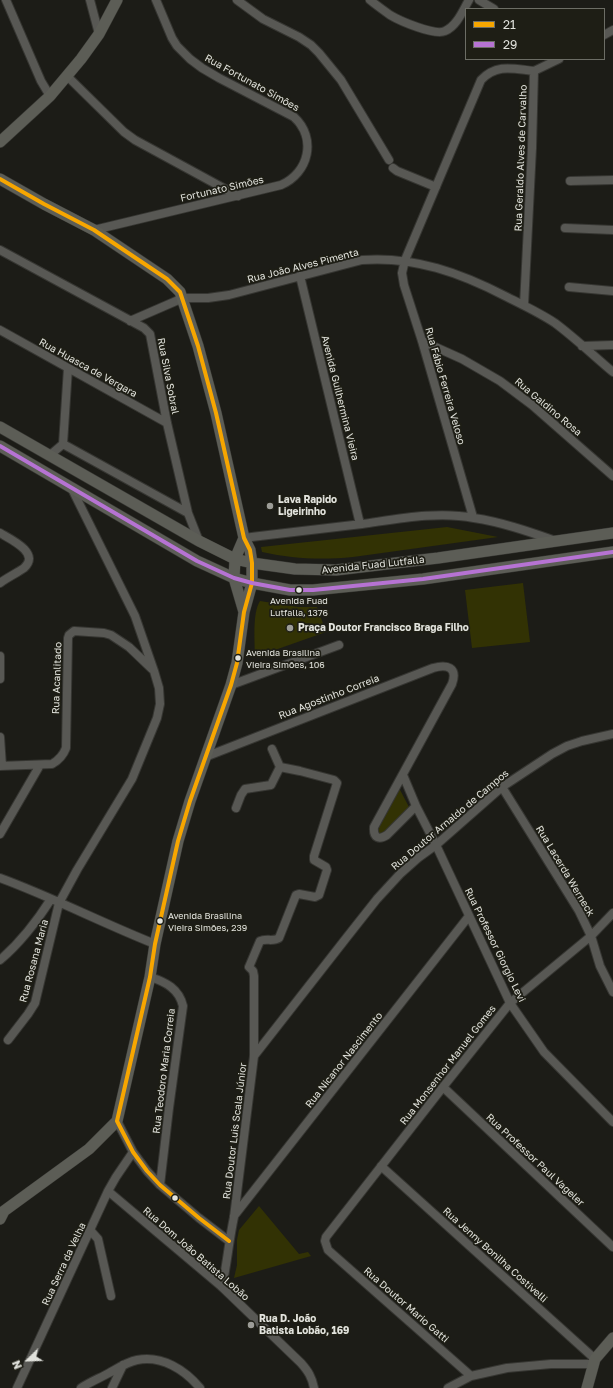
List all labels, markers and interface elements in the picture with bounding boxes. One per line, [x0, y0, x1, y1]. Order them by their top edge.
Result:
legend [465, 8, 605, 60]
text: 21 [503, 17, 516, 32]
text: 29 [503, 37, 517, 52]
street label: Rua Fortunato Simões [203, 52, 301, 114]
street label: Rua Geraldo Alves de Carvalho [512, 84, 530, 232]
street label: Fortunato Simões [179, 174, 265, 204]
street label: Rua João Alves Pimenta [246, 246, 360, 286]
street label: Rua Fábio Ferreira Veloso [422, 326, 468, 446]
street label: Avenida Guilhermina Vieira [319, 334, 361, 462]
street label: Rua Huasca de Vergara [37, 336, 139, 400]
street label: Rua Silva Sobral [155, 337, 181, 415]
street label: Rua Galdino Rosa [512, 375, 584, 439]
place label: Lava Rapido Ligeirinho [278, 494, 337, 518]
marker: Lava Rapido Ligeirinho [265, 501, 275, 511]
street label: Avenida Fuad Lutfalla [321, 554, 425, 576]
marker: Avenida Fuad Lutfalla, 1376 [294, 585, 304, 595]
place label: Avenida Fuad Lutfalla, 1376 [270, 596, 328, 617]
place label: Praça Doutor Francisco Braga Filho [298, 622, 469, 634]
marker: Praça Doutor Francisco Braga Filho [285, 623, 295, 633]
street label: Rua Acanlitado [50, 642, 64, 714]
place label: Avenida Brasilina Vieira Simões, 106 [246, 648, 325, 669]
marker: Avenida Brasilina Vieira Simões, 106 [233, 653, 243, 663]
street label: Rua Agostinho Correia [277, 672, 381, 722]
street label: Rua Doutor Arnaldo de Campos [389, 767, 511, 873]
street label: Rua Lacerda Werneck [533, 824, 597, 918]
street label: Rua Professor Giorgio Levi [462, 886, 528, 1004]
place label: Avenida Brasilina Vieira Simões, 239 [168, 911, 247, 932]
marker: Avenida Brasilina Vieira Simões, 239 [155, 916, 165, 926]
street label: Rua Rosana Maria [17, 918, 51, 1004]
street label: Rua Monsenhor Manuel Gomes [398, 1003, 498, 1127]
street label: Rua Teodoro Maria Correia [150, 1008, 178, 1134]
street label: Rua Nicanor Nascimento [303, 1010, 385, 1110]
street label: Rua Doutor Luis Scala Júnior [221, 1062, 249, 1200]
street label: Rua Professor Paul Vageler [483, 1111, 587, 1209]
unlabelled marker [170, 1193, 180, 1203]
street label: Rua Dom João Batista Lobão [141, 1205, 251, 1303]
street label: Rua Jenny Bonilha Costivelli [440, 1205, 550, 1305]
street label: Rua Serra da Velha [40, 1221, 88, 1307]
street label: Rua Doutor Mario Gatti [361, 1265, 451, 1345]
place label: Rua D. João Batista Lobão, 169 [259, 1313, 349, 1336]
marker: Rua D. João Batista Lobão, 169 [246, 1320, 256, 1330]
north arrow [8, 1340, 48, 1380]
text: N [9, 1358, 24, 1371]

